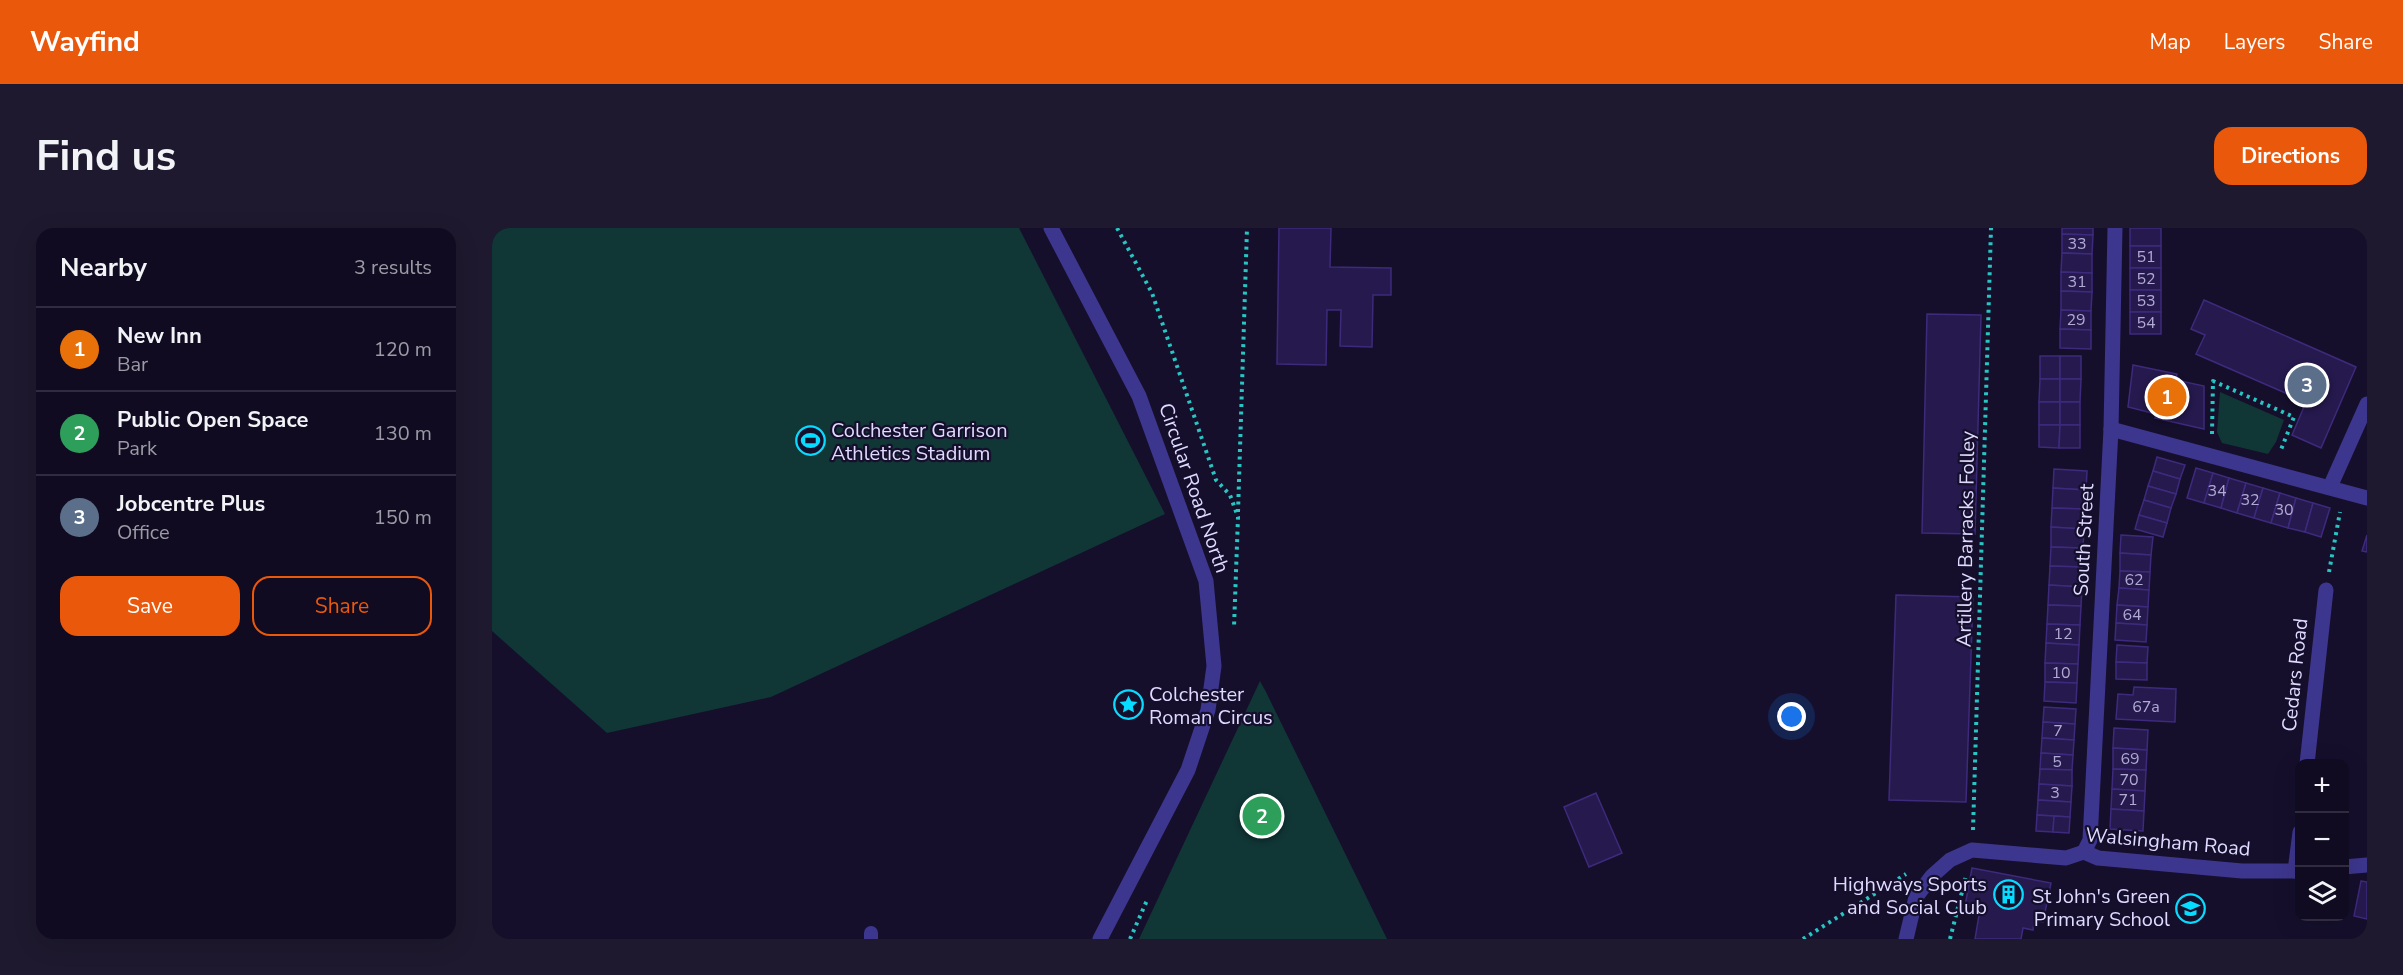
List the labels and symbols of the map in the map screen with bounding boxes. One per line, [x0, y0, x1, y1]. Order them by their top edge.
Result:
house number: 33 [2067, 233, 2087, 255]
house number: 51 [2136, 246, 2156, 268]
house number: 52 [2136, 268, 2156, 290]
house number: 31 [2067, 271, 2087, 293]
house number: 53 [2136, 290, 2156, 312]
house number: 29 [2066, 309, 2086, 331]
house number: 54 [2136, 312, 2156, 334]
pin: 3 [2288, 362, 2326, 408]
pin: 1 [2148, 374, 2186, 420]
street label: Circular Road North [1152, 399, 1236, 577]
place label: Colchester Garrison Athletics Stadium [831, 417, 1008, 467]
sports icon: Colchester Garrison Athletics Stadium [794, 425, 826, 457]
street label: Artillery Barracks Folley [1951, 430, 1981, 647]
house number: 34 [2207, 480, 2227, 502]
street label: South Street [2068, 482, 2100, 597]
house number: 32 [2240, 489, 2260, 511]
house number: 30 [2274, 499, 2294, 521]
house number: 62 [2124, 569, 2144, 591]
house number: 64 [2122, 604, 2142, 626]
street label: Cedars Road [2276, 617, 2314, 733]
house number: 12 [2053, 623, 2073, 645]
house number: 10 [2051, 662, 2071, 684]
place label: Colchester Roman Circus [1149, 681, 1273, 731]
place icon: Colchester Roman Circus [1112, 689, 1144, 721]
house number: 67a [2132, 696, 2160, 718]
your location [1777, 702, 1806, 731]
house number: 7 [2053, 720, 2063, 742]
house number: 69 [2120, 748, 2140, 770]
house number: 5 [2052, 751, 2062, 773]
house number: 70 [2119, 769, 2139, 791]
house number: 3 [2050, 782, 2060, 804]
house number: 71 [2118, 789, 2138, 811]
pin: 2 [1242, 794, 1282, 838]
street label: Walsingham Road [2084, 821, 2252, 863]
place label: Highways Sports and Social Club [1833, 871, 1987, 921]
building icon: Highways Sports and Social Club [1992, 879, 2024, 911]
place label: St John's Green Primary School [2032, 883, 2170, 933]
school or university icon: St John's Green Primary School [2175, 892, 2207, 924]

